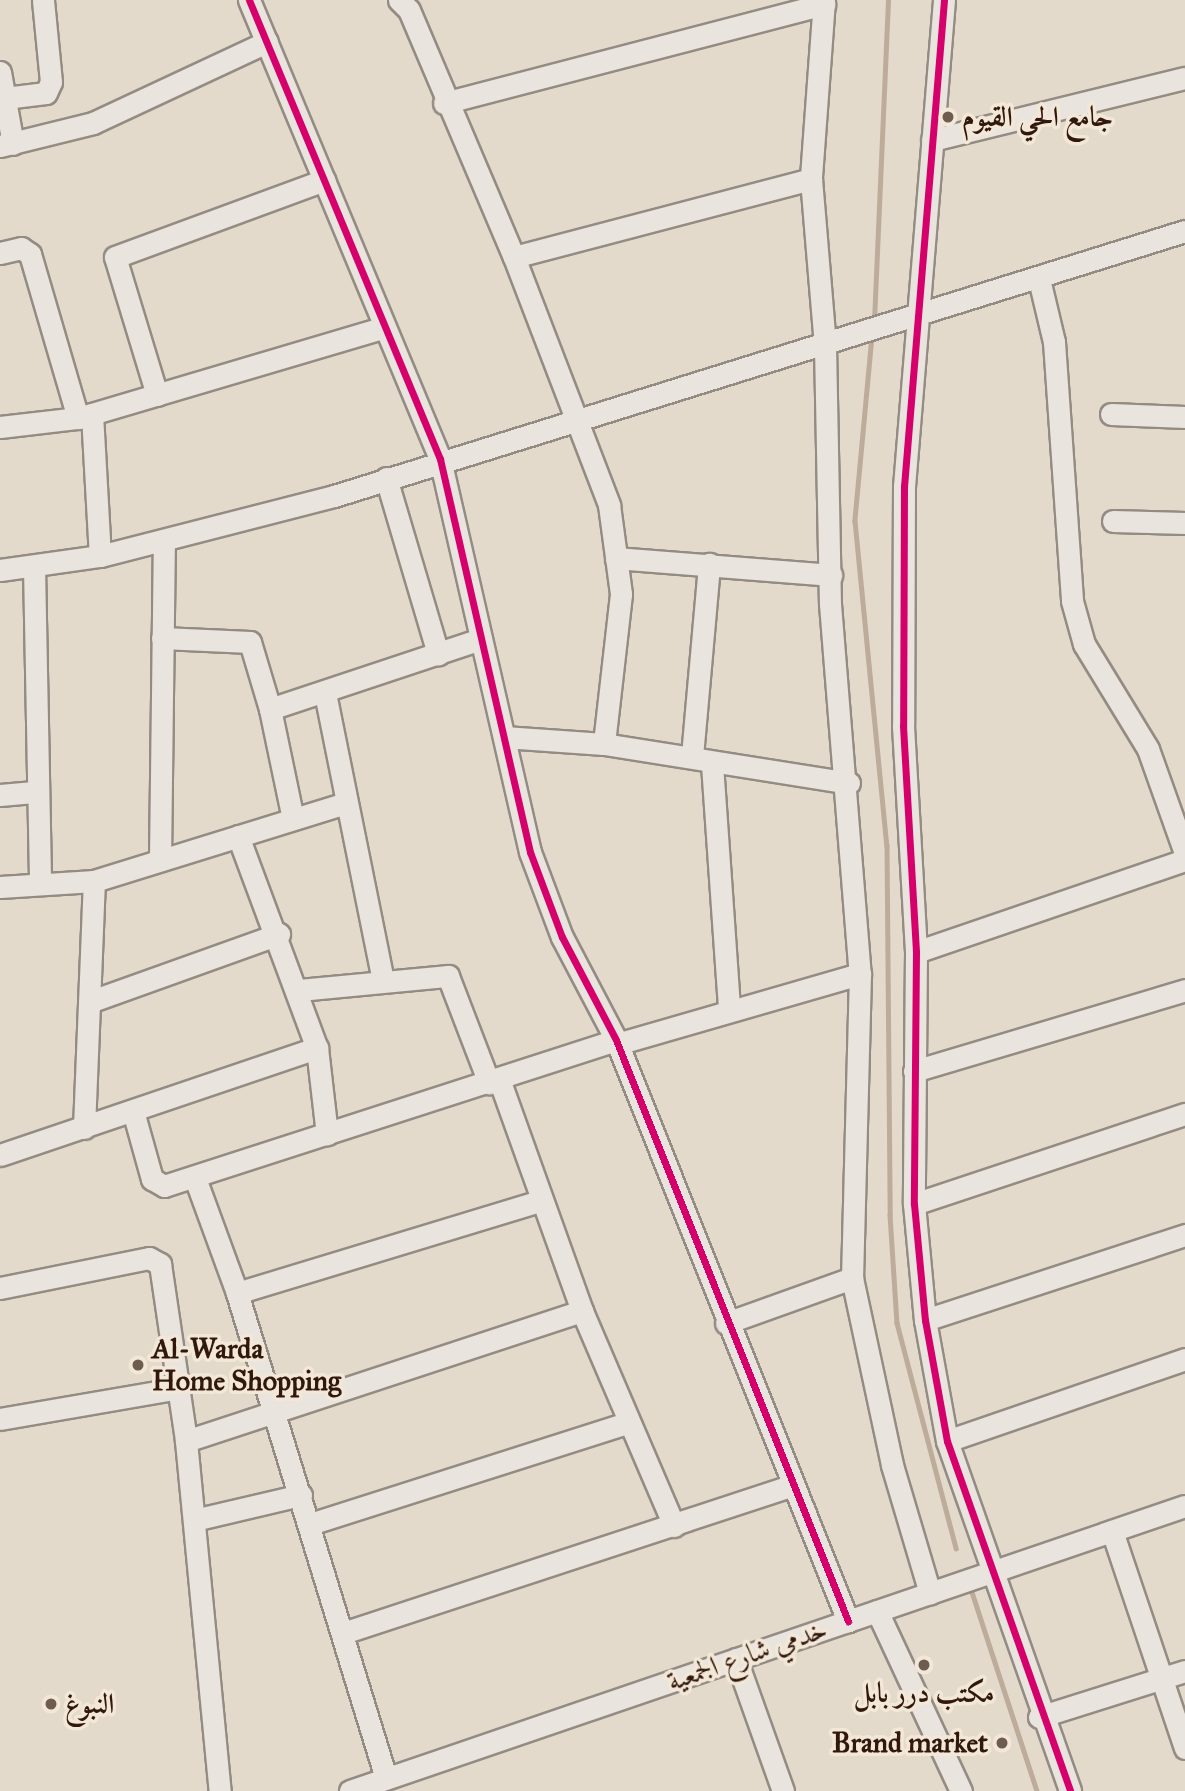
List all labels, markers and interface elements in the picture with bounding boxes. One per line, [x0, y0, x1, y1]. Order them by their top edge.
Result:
place label: جامع الحي القيوم [962, 100, 1113, 134]
marker: جامع الحي القيوم [940, 109, 956, 125]
place label: Al-Warda Home Shopping [152, 1332, 341, 1398]
marker: Al-Warda Home Shopping [130, 1357, 146, 1373]
street label: خدمي شارع الجمعية [663, 1612, 831, 1698]
marker: مكتب درر بابل [916, 1657, 932, 1673]
place label: مكتب درر بابل [854, 1676, 994, 1710]
place label: النبوغ [65, 1687, 114, 1721]
marker: النبوغ [43, 1696, 59, 1712]
place label: Brand market [832, 1726, 988, 1760]
marker: Brand market [994, 1735, 1010, 1751]

